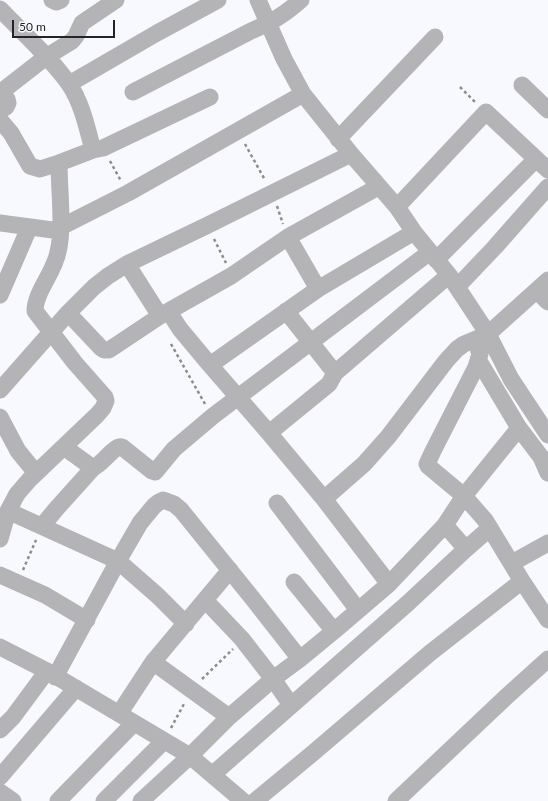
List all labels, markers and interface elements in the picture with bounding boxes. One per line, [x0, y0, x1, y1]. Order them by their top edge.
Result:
scale bar [14, 12, 117, 38]
text: 50 m [19, 19, 46, 34]

